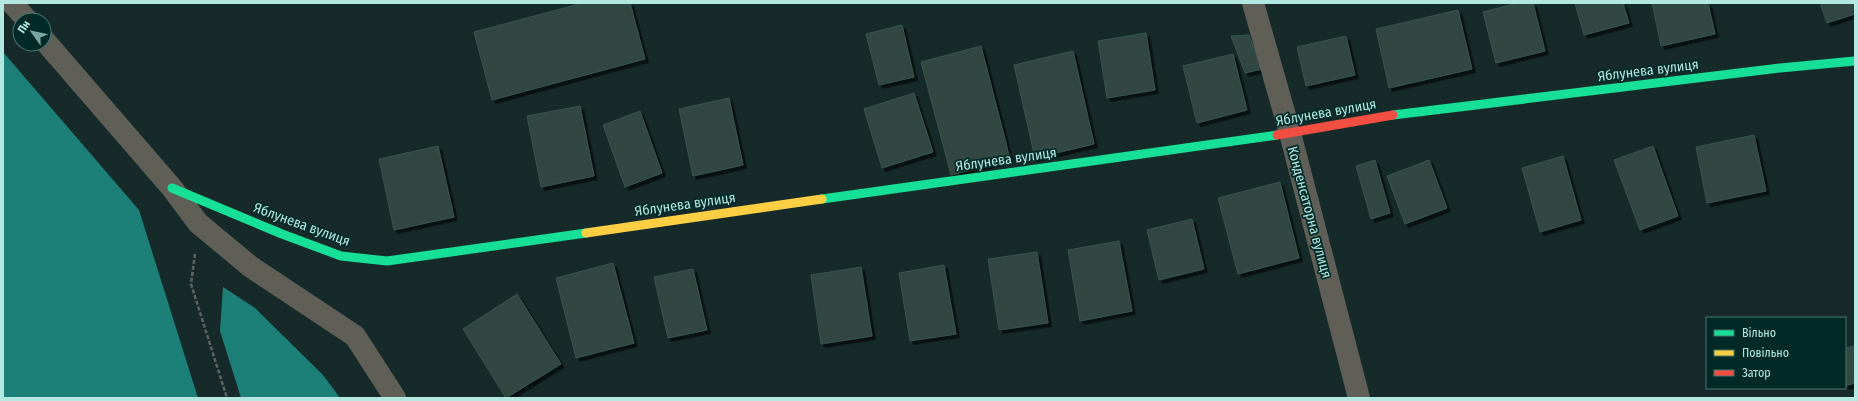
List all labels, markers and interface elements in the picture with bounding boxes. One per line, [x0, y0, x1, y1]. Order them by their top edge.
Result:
north arrow [12, 12, 52, 52]
text: Пн [15, 18, 33, 36]
street label: Яблунева вулиця [1597, 56, 1700, 85]
street label: Яблунева вулиця [1275, 95, 1378, 130]
street label: Яблунева вулиця [955, 144, 1058, 175]
street label: Конденсаторна вулиця [1284, 144, 1335, 280]
street label: Яблунева вулиця [634, 189, 737, 220]
street label: Яблунева вулиця [251, 199, 353, 250]
legend [1706, 317, 1846, 389]
text: Вільно [1742, 326, 1776, 340]
text: Повільно [1742, 346, 1789, 360]
text: Затор [1742, 366, 1771, 380]

